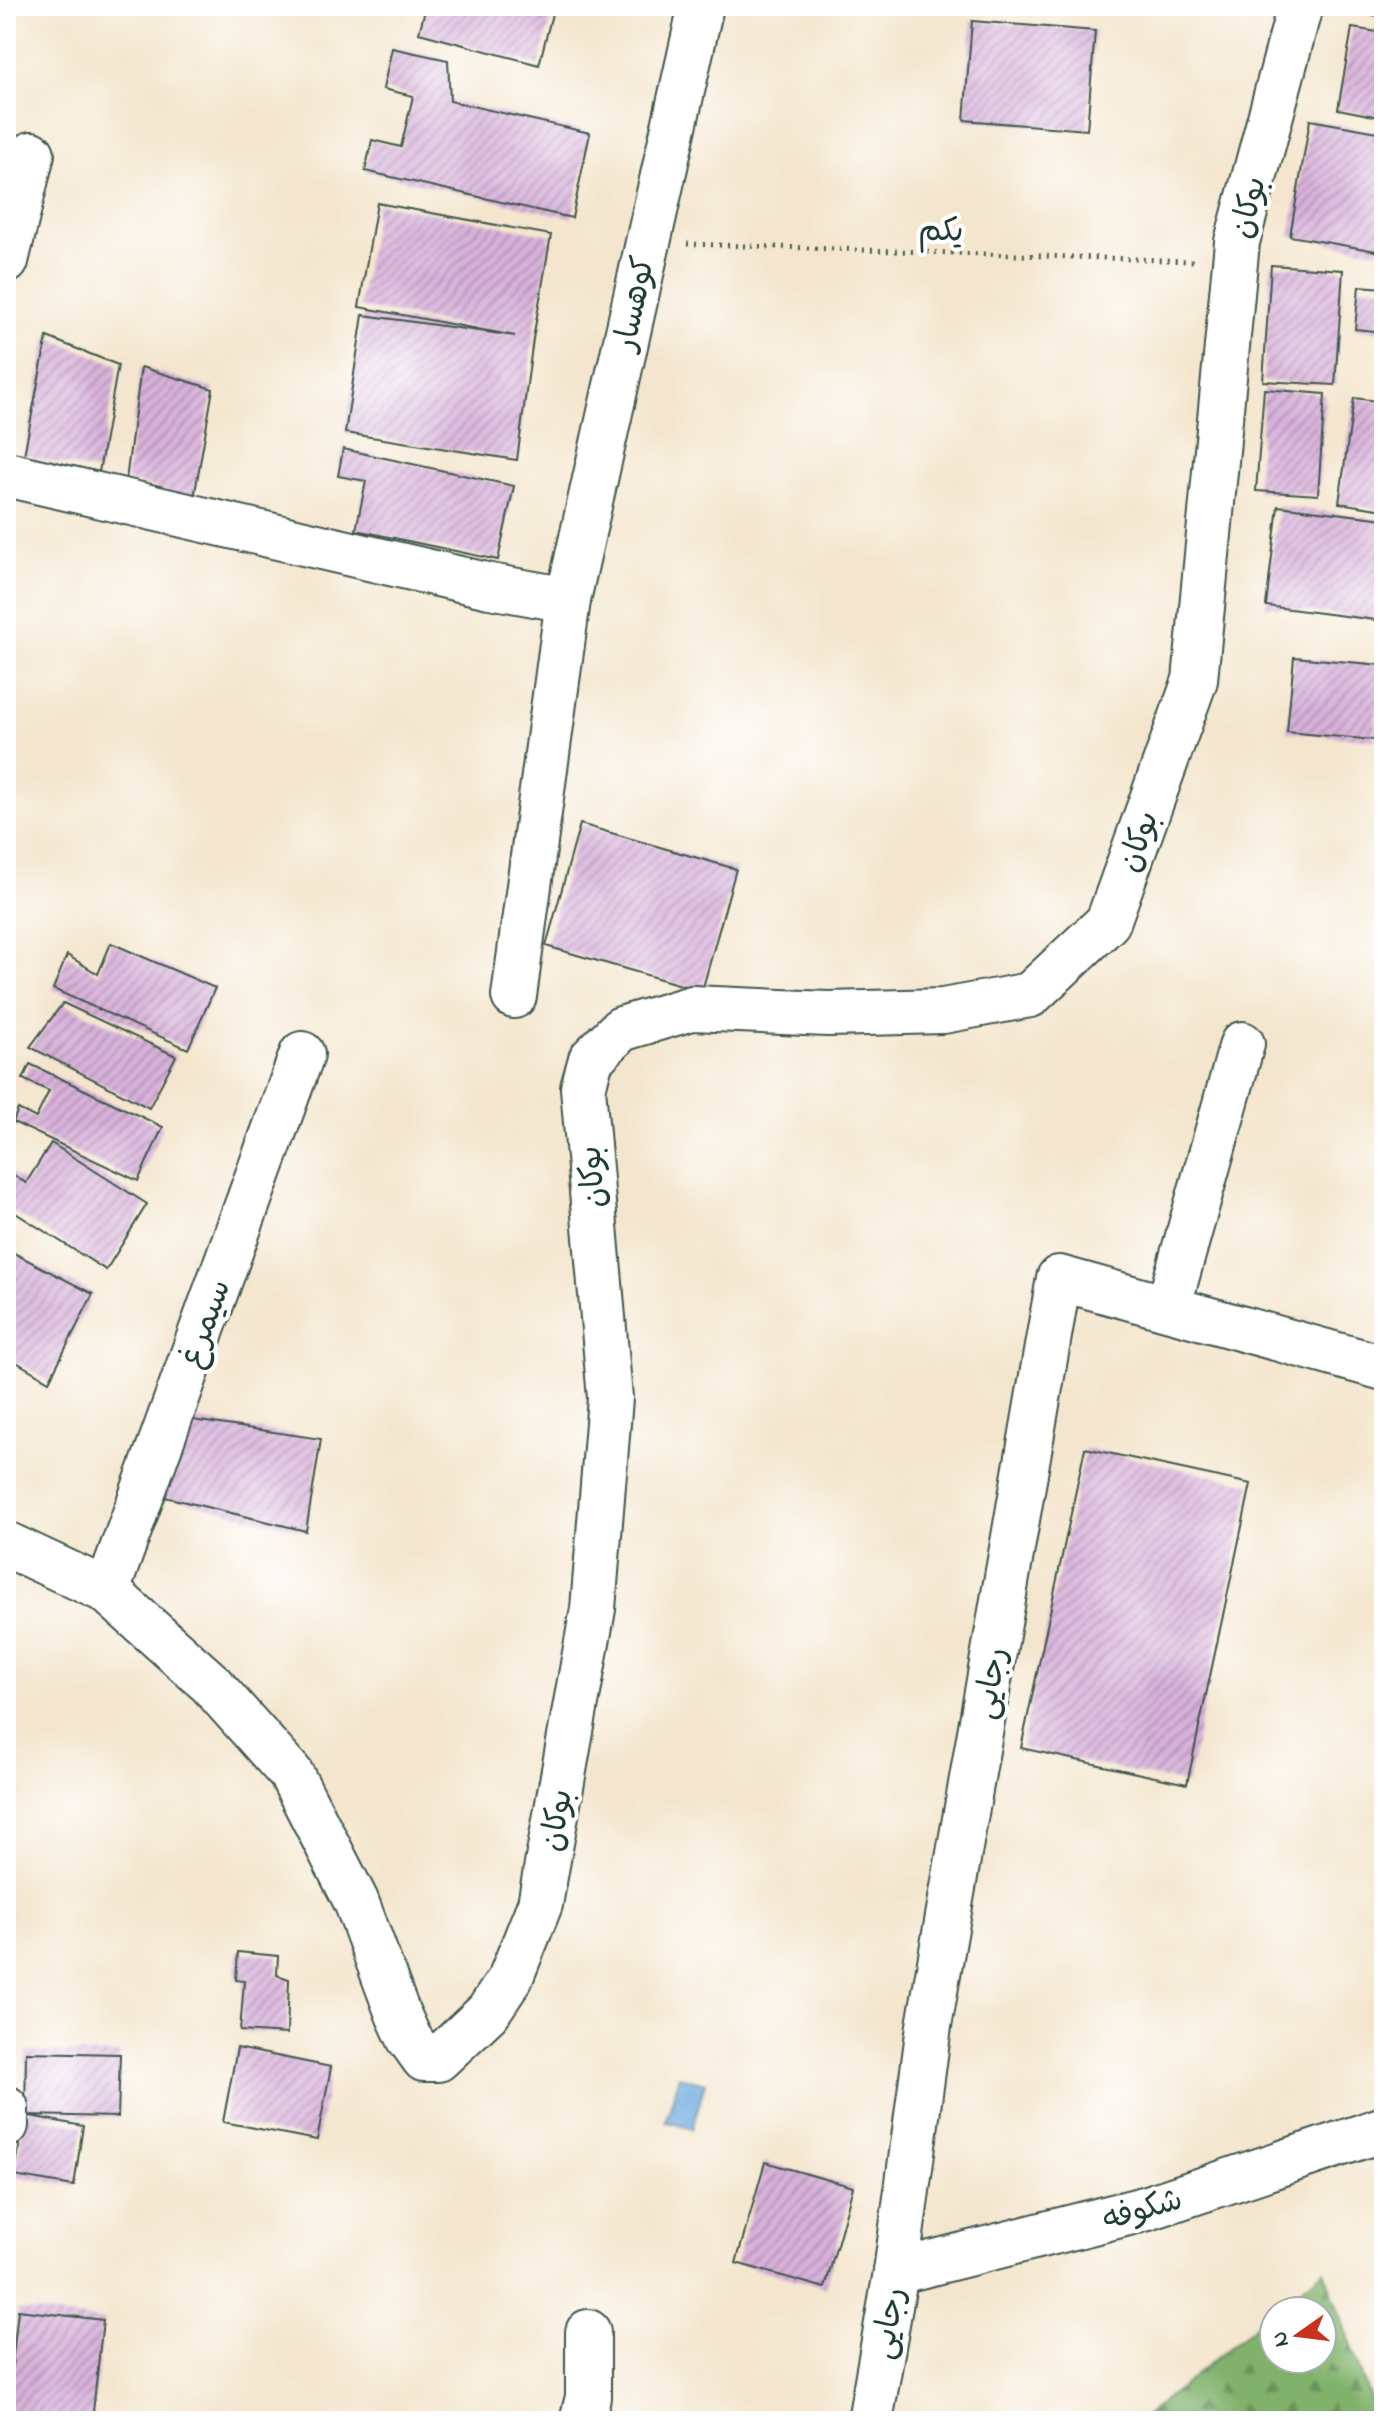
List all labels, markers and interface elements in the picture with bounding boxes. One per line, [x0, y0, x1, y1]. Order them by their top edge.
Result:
street label: بوکان [1220, 172, 1281, 244]
street label: یکم [917, 208, 964, 257]
street label: کوهسار [603, 252, 669, 358]
street label: بوکان [1108, 805, 1173, 880]
street label: بوکان [568, 1144, 621, 1210]
street label: سیمرغ [170, 1273, 245, 1375]
street label: رجایی [963, 1644, 1022, 1723]
street label: بوکان [530, 1786, 587, 1855]
street label: شکوفه [1097, 2178, 1188, 2245]
street label: رجایی [861, 2284, 920, 2363]
north arrow [1258, 2295, 1338, 2375]
text: N [1264, 2328, 1299, 2350]

